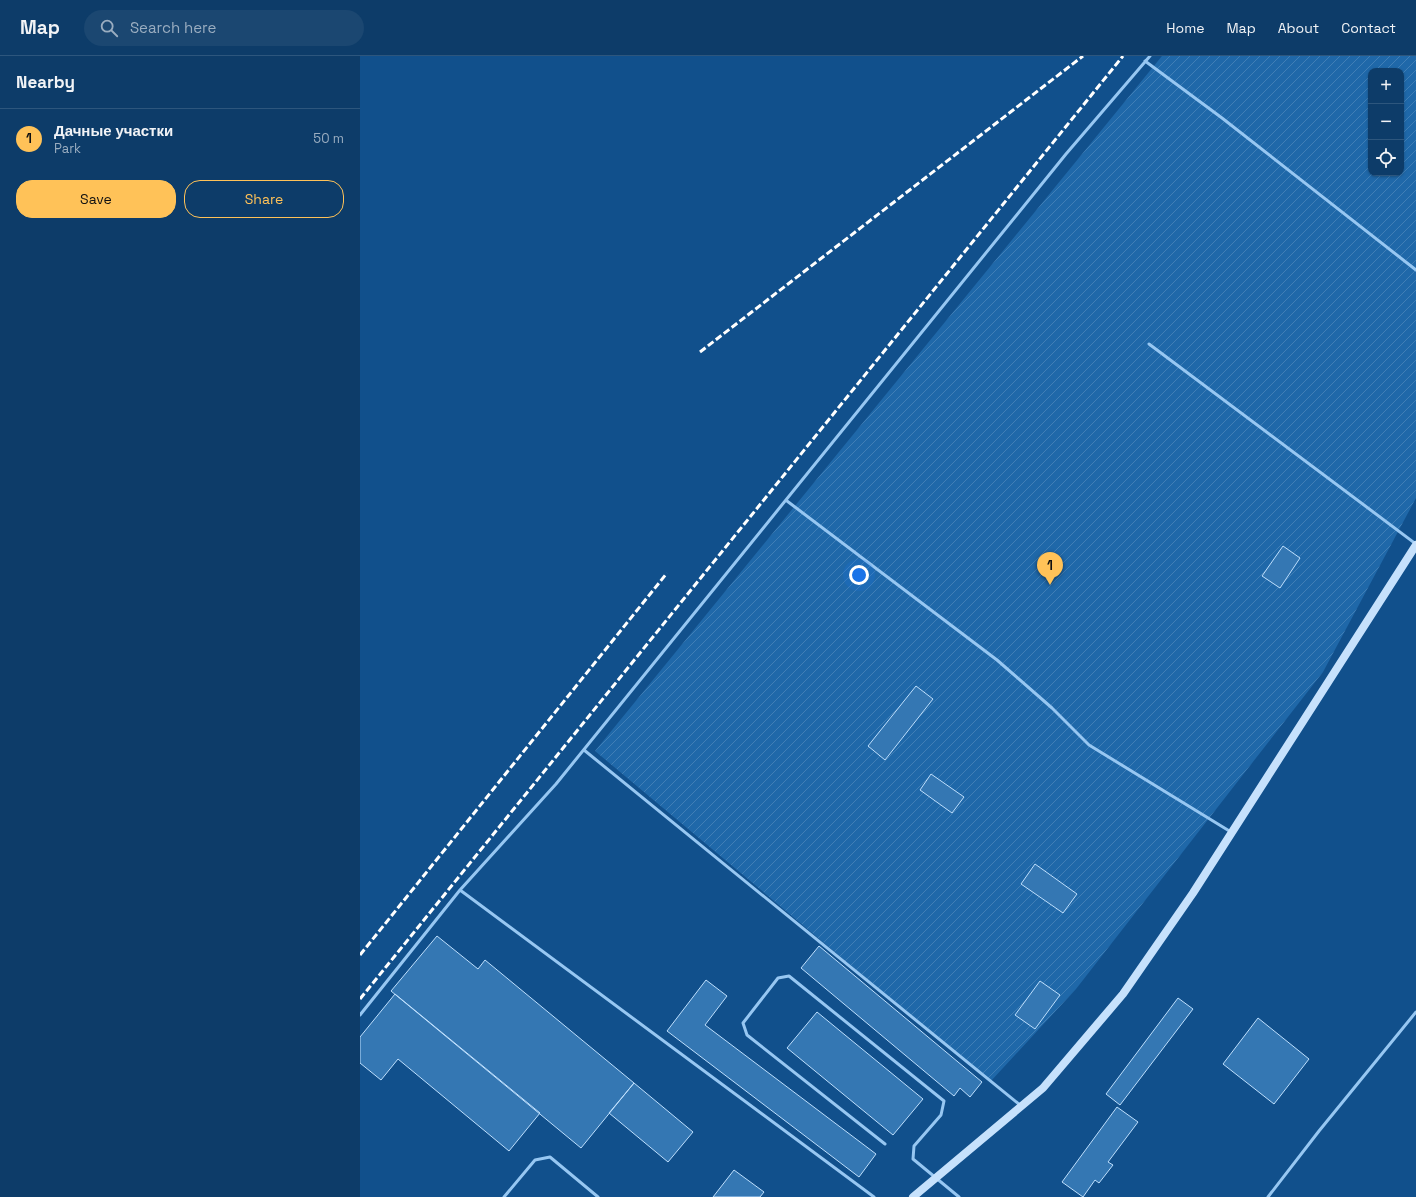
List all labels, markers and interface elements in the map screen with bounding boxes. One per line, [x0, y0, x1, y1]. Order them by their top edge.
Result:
search box [84, 10, 364, 46]
text: Map [20, 15, 60, 40]
icon: search [98, 17, 120, 39]
text: Search here [130, 18, 216, 37]
text: Home [1166, 19, 1204, 37]
text: Map [1226, 19, 1256, 37]
text: About [1278, 19, 1319, 37]
text: Contact [1341, 19, 1396, 37]
map controls [1368, 68, 1404, 176]
button: + [1368, 68, 1404, 104]
text: Nearby [16, 71, 75, 93]
button: − [1368, 104, 1404, 140]
text: Дачные участки [54, 121, 173, 140]
text: 1 [26, 130, 32, 147]
text: 50 m [313, 130, 344, 147]
text: Park [54, 140, 81, 157]
button: locate [1368, 140, 1404, 176]
button: Save [16, 180, 176, 218]
button: Share [184, 180, 344, 218]
pin: 1 [1037, 552, 1063, 585]
your location [849, 565, 869, 585]

